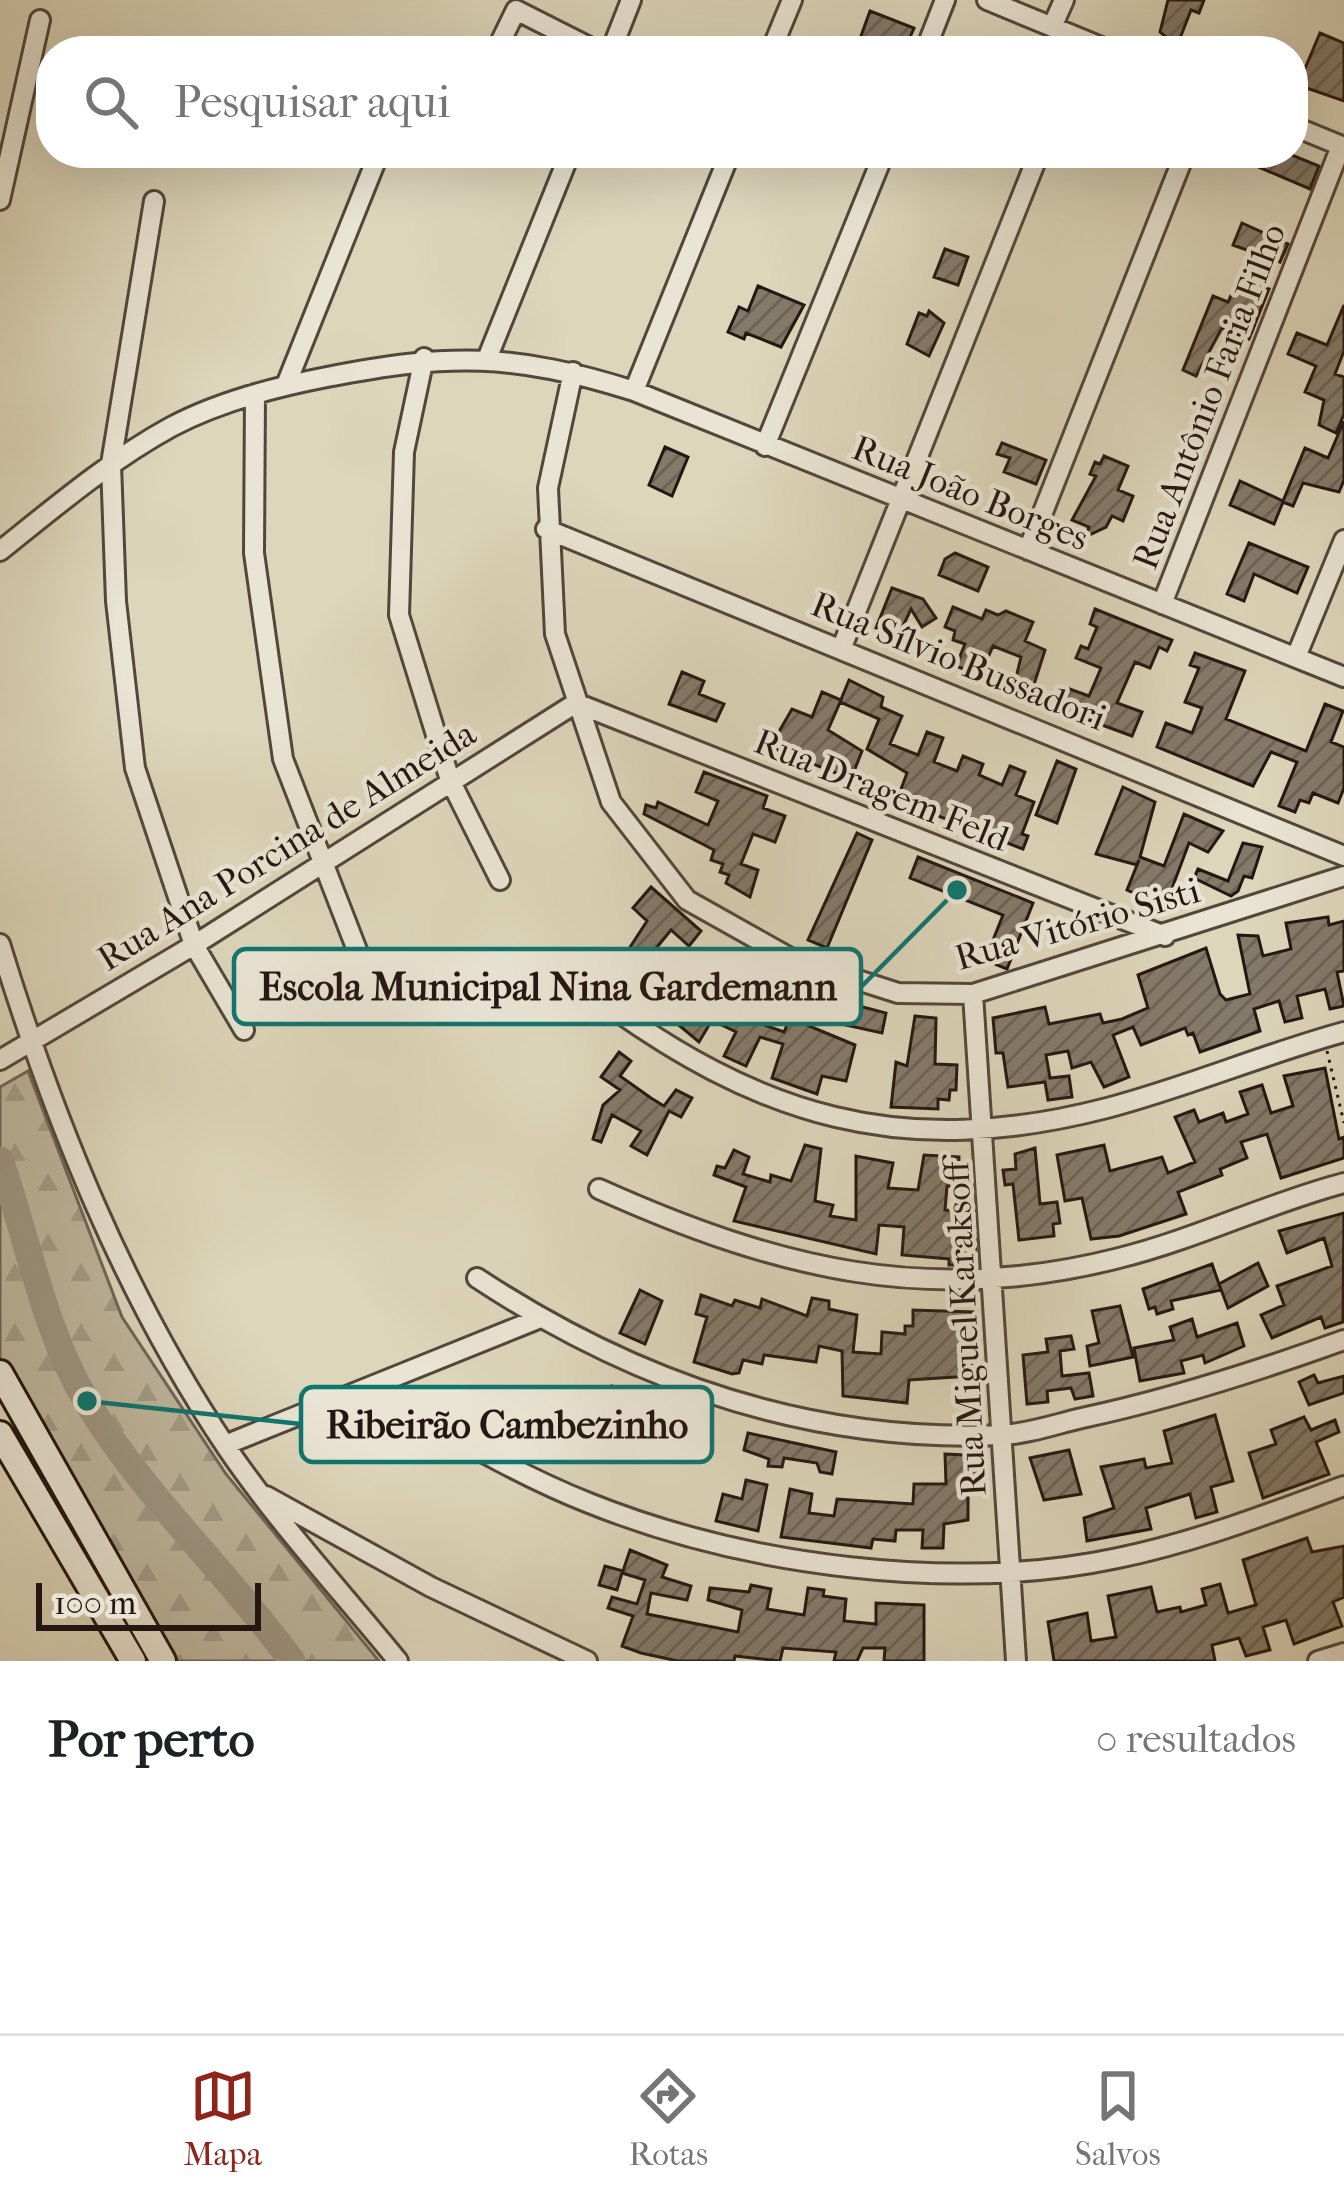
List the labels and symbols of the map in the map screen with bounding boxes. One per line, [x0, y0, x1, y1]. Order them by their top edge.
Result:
street label: Rua Antônio Faria Filho [1124, 218, 1294, 575]
street label: Rua João Borges [846, 426, 1095, 559]
street label: Rua Sílvio Bussadori [805, 583, 1112, 739]
street label: Rua Ana Porcina de Almeida [90, 712, 483, 980]
street label: Rua Dragem Feld [748, 720, 1015, 860]
street label: Rua Vitório Sisti [950, 869, 1205, 979]
callout: Escola Municipal Nina Gardemann [234, 949, 861, 1024]
text: Escola Municipal Nina Gardemann [259, 964, 837, 1010]
street label: Rua Miguel Karaksoff [935, 1153, 995, 1498]
callout: Ribeirão Cambezinho [301, 1387, 712, 1462]
text: Ribeirão Cambezinho [326, 1402, 689, 1448]
scale bar [36, 1577, 261, 1630]

